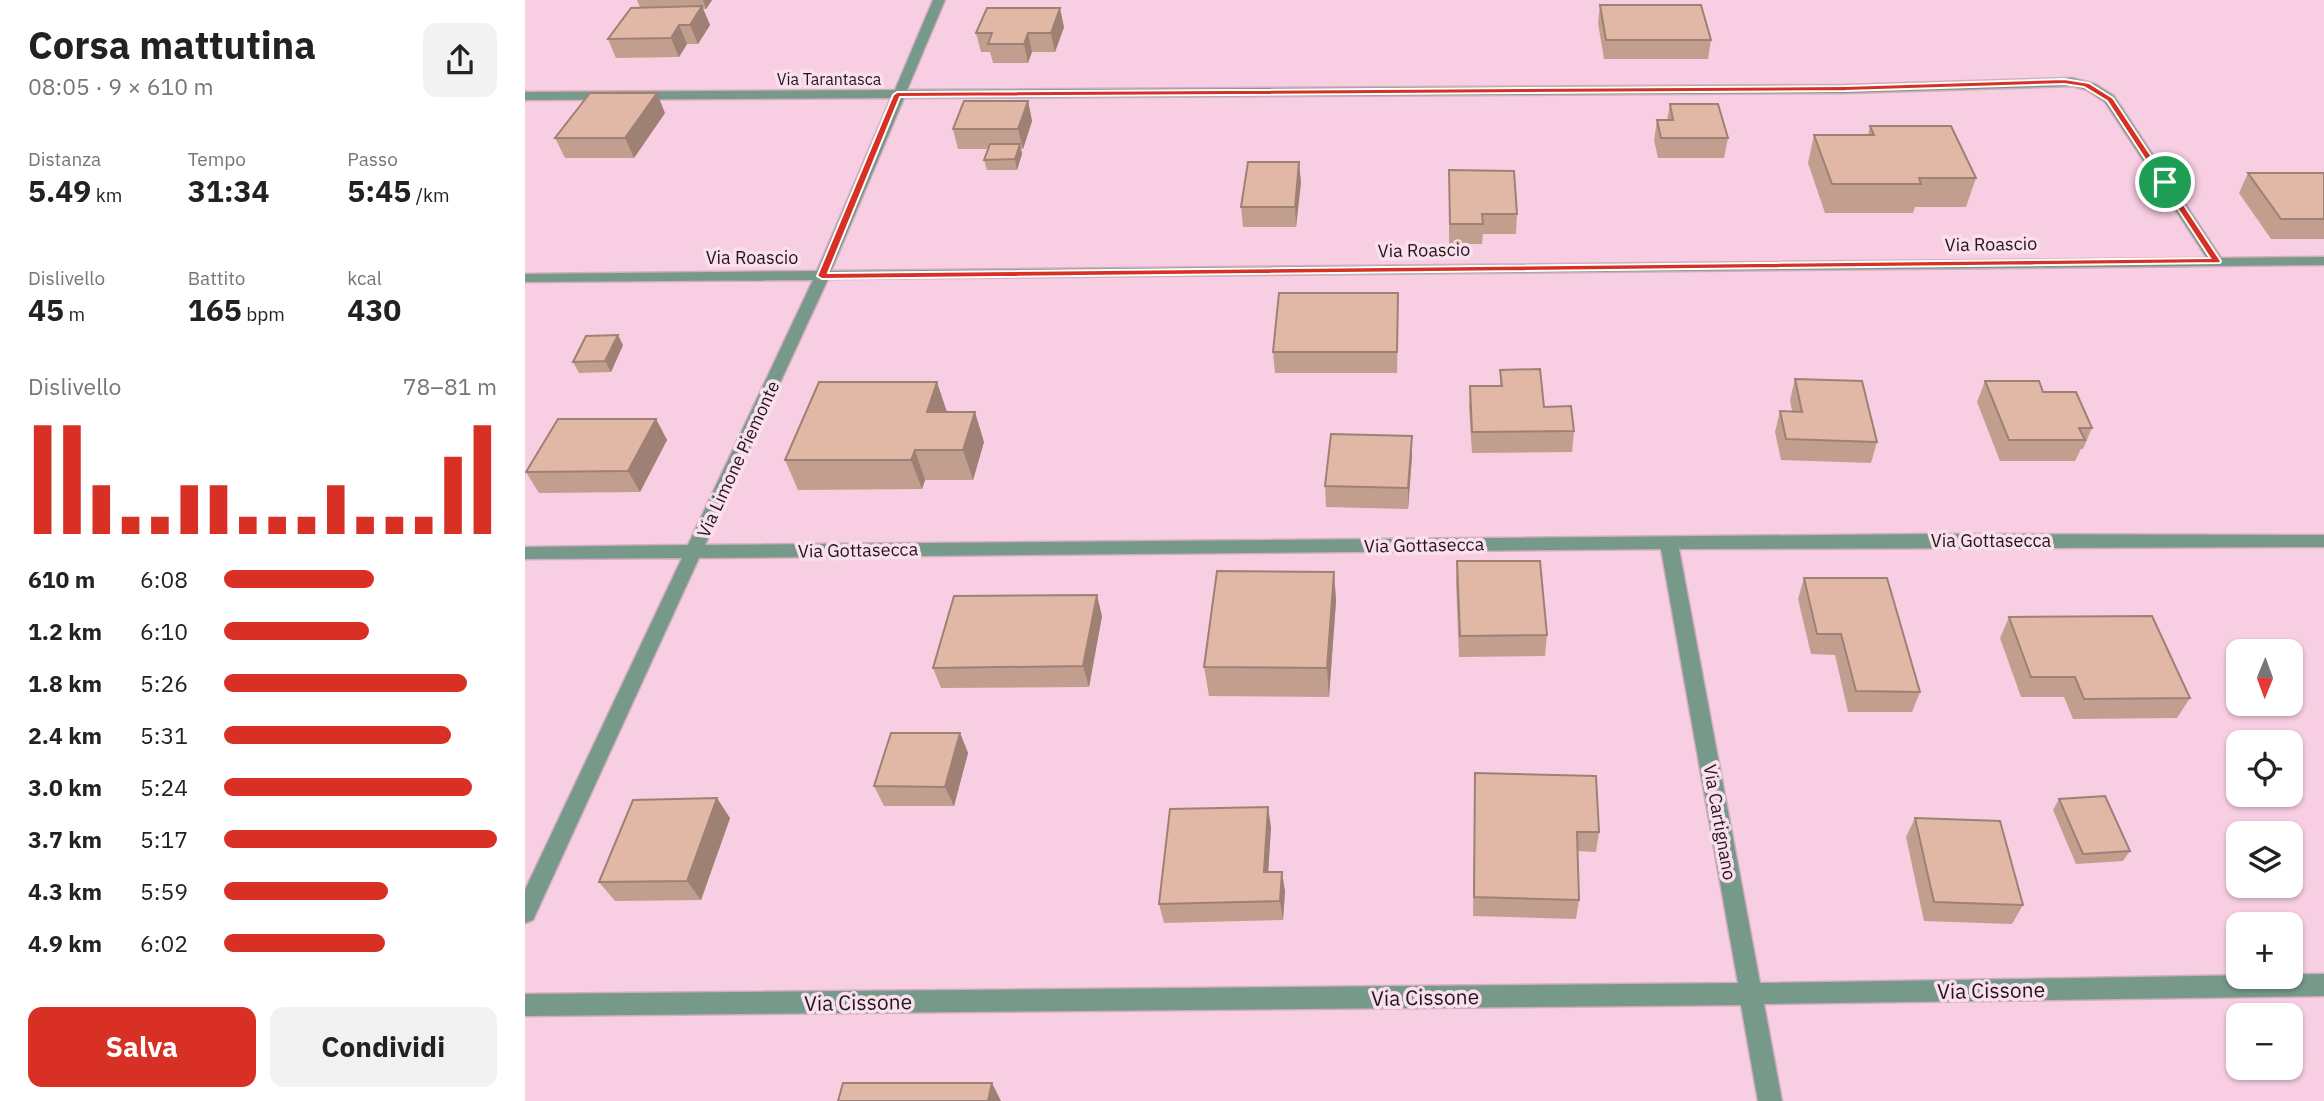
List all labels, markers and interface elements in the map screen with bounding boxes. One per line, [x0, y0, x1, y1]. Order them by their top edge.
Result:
text: Corsa mattutina [28, 20, 316, 69]
button: share [423, 23, 497, 97]
street label: Via Tarantasca [777, 69, 882, 89]
text: 08:05 · 9 × 610 m [28, 71, 214, 101]
text: Distanza [28, 147, 101, 171]
text: Tempo [188, 147, 246, 171]
text: Passo [347, 147, 398, 171]
pin [2135, 152, 2195, 212]
icon: arrive [2146, 163, 2184, 201]
text: 5.49 [28, 171, 91, 210]
text: 31:34 [188, 171, 270, 210]
text: 5:45 [347, 171, 411, 210]
text: km [91, 183, 122, 207]
text: /km [411, 183, 450, 207]
street label: Via Roascio [1944, 232, 2038, 256]
street label: Via Roascio [1377, 238, 1471, 262]
street label: Via Roascio [706, 246, 798, 269]
text: Dislivello [28, 266, 105, 290]
text: Battito [188, 266, 245, 290]
text: kcal [347, 266, 382, 290]
text: 45 [28, 290, 64, 329]
text: 165 [188, 290, 242, 329]
text: 430 [347, 290, 401, 329]
text: m [64, 302, 85, 326]
text: bpm [242, 302, 285, 326]
text: Dislivello [28, 371, 121, 401]
text: 78–81 m [403, 371, 497, 401]
street label: Via Limone Piemonte [692, 377, 784, 541]
street label: Via Gottasecca [1931, 529, 2052, 552]
street label: Via Gottasecca [1364, 532, 1485, 558]
street label: Via Gottasecca [798, 537, 919, 563]
text: 610 m [28, 564, 95, 594]
text: 6:08 [140, 564, 188, 594]
text: 1.2 km [28, 616, 102, 646]
text: 6:10 [140, 616, 188, 646]
north arrow [2226, 639, 2303, 716]
map controls [2226, 639, 2303, 1080]
text: 1.8 km [28, 668, 102, 698]
text: 5:26 [140, 668, 188, 698]
text: 2.4 km [28, 720, 102, 750]
text: 5:31 [140, 720, 188, 750]
button: locate [2226, 730, 2303, 807]
street label: Via Cartignano [1698, 762, 1742, 882]
text: 3.0 km [28, 772, 102, 802]
text: 5:24 [140, 772, 188, 802]
button: layers [2226, 821, 2303, 898]
text: 3.7 km [28, 824, 102, 854]
text: 5:17 [140, 824, 188, 854]
text: 4.3 km [28, 876, 102, 906]
text: 5:59 [140, 876, 188, 906]
button: + [2226, 912, 2303, 989]
text: 4.9 km [28, 928, 102, 958]
text: 6:02 [140, 928, 188, 958]
street label: Via Cissone [1937, 975, 2045, 1005]
street label: Via Cissone [1371, 982, 1479, 1012]
street label: Via Cissone [804, 987, 912, 1017]
button: − [2226, 1003, 2303, 1080]
button: Salva [28, 1007, 256, 1087]
button: Condividi [270, 1007, 497, 1087]

